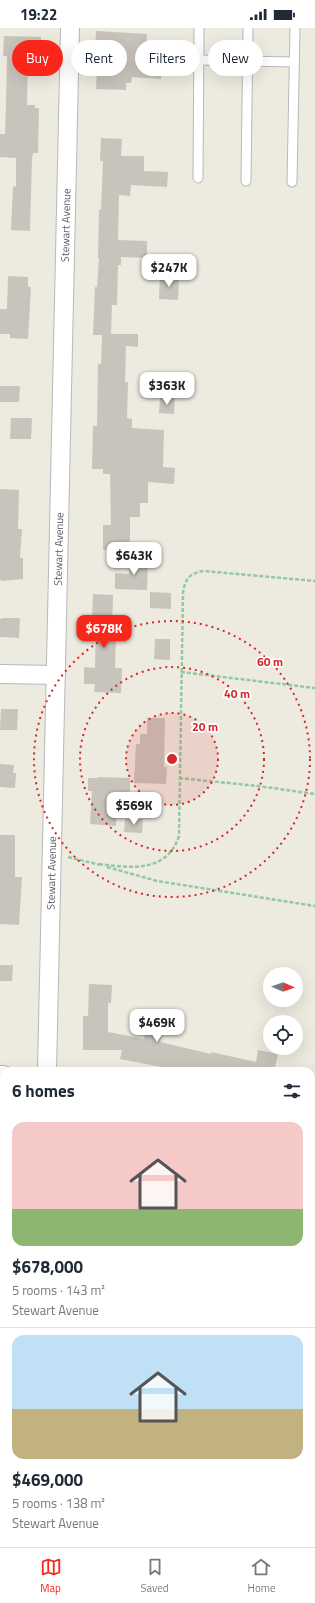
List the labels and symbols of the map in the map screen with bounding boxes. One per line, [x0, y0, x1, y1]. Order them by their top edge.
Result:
street label: Stewart Avenue [57, 188, 74, 262]
pin: $247K [141, 254, 197, 288]
pin: $363K [139, 372, 195, 406]
street label: Stewart Avenue [50, 512, 67, 586]
pin: $643K [106, 542, 162, 576]
pin: $678K [76, 615, 132, 649]
text: 60 m [257, 652, 283, 671]
text: 40 m [224, 684, 250, 703]
text: 20 m [192, 717, 218, 736]
centre of rings [165, 752, 179, 766]
pin: $569K [106, 792, 162, 826]
street label: Stewart Avenue [43, 836, 60, 910]
north arrow [263, 967, 303, 1007]
pin: $469K [129, 1009, 185, 1043]

